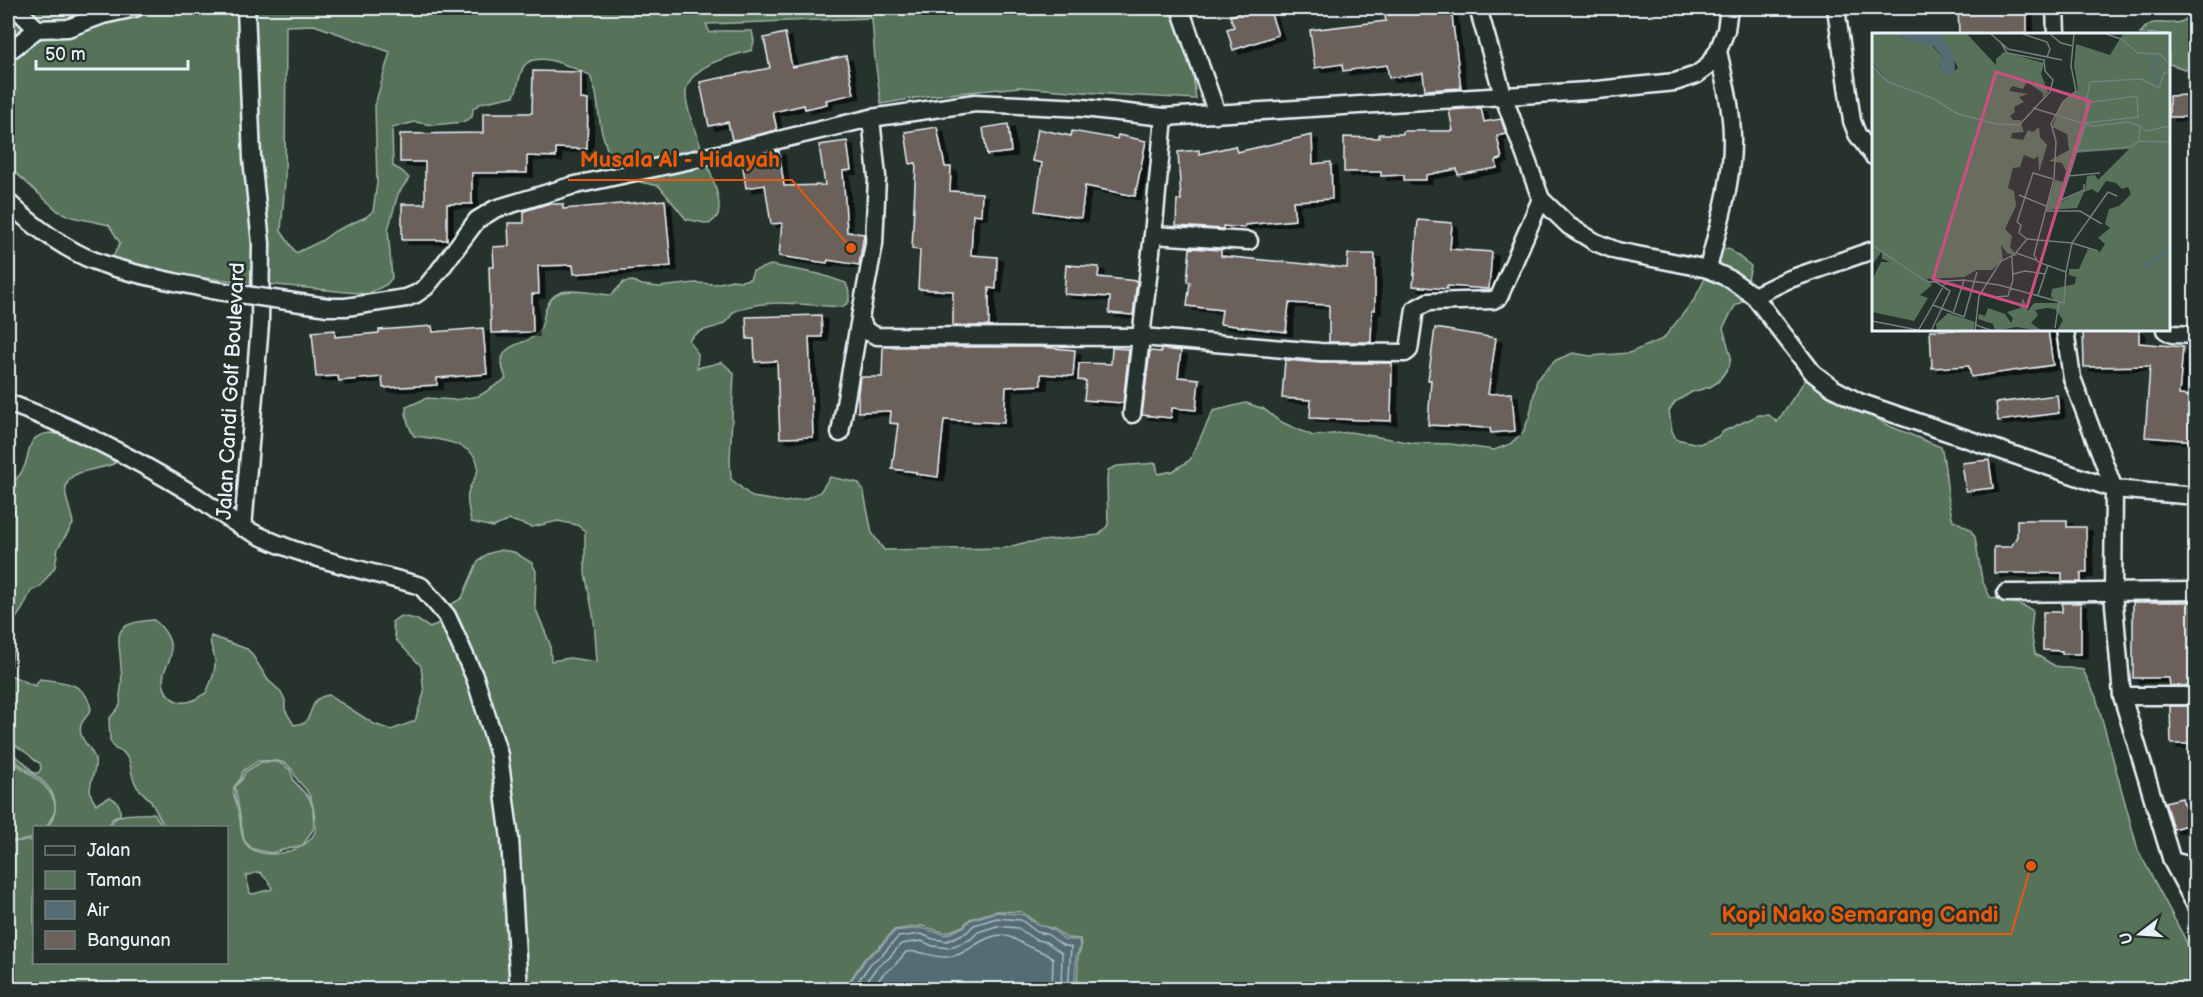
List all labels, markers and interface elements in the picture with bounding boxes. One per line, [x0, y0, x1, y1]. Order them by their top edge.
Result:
scale bar [36, 33, 188, 71]
inset map [1872, 33, 2170, 332]
text: 50 m [45, 44, 86, 65]
callout: Musala Al - Hidayah [568, 140, 792, 180]
text: Musala Al - Hidayah [580, 147, 780, 174]
street label: Jalan Candi Golf Boulevard [212, 262, 250, 520]
legend [33, 826, 228, 964]
text: Jalan [87, 840, 130, 861]
text: Taman [87, 870, 141, 891]
callout: Kopi Nako Semarang Candi [1710, 894, 2011, 934]
text: Air [87, 900, 109, 921]
text: Kopi Nako Semarang Candi [1722, 902, 1998, 929]
north arrow [2110, 904, 2170, 964]
text: Bangunan [87, 930, 171, 951]
text: U [2116, 930, 2138, 946]

